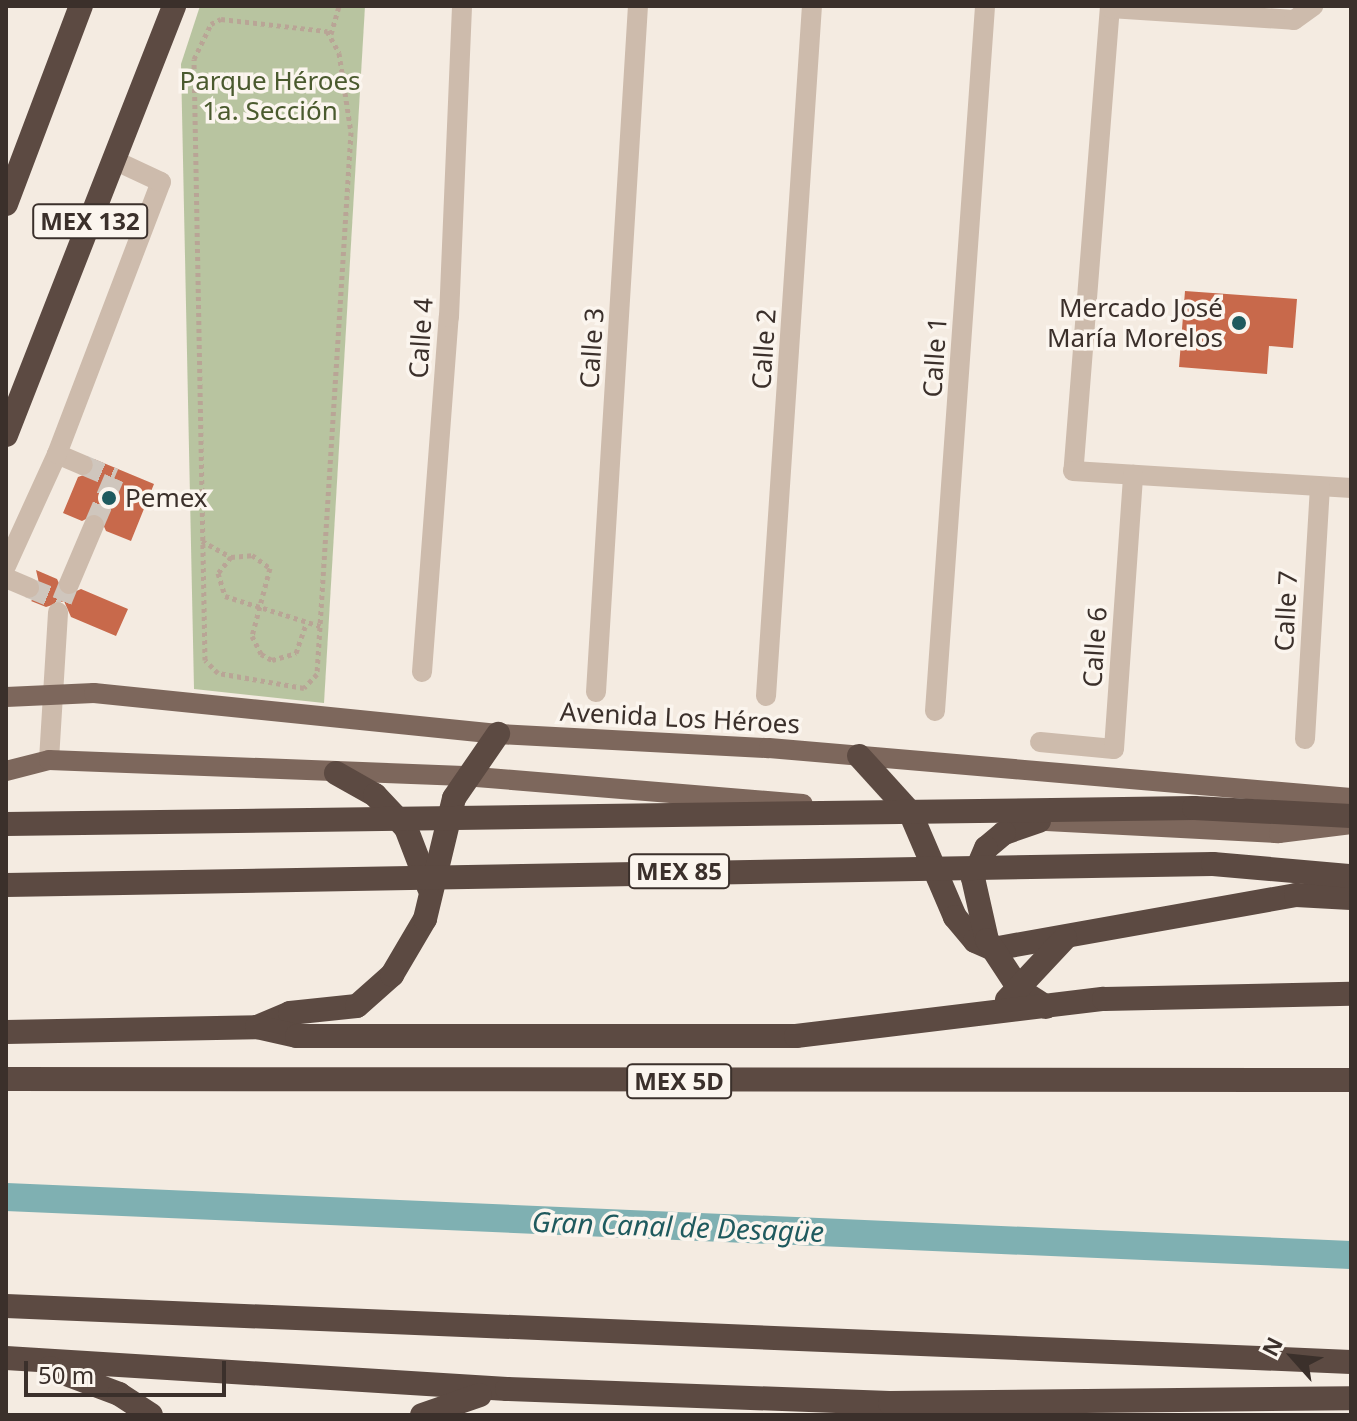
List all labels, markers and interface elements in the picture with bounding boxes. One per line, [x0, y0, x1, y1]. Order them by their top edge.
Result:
park label: Parque Héroes 1a. Sección [179, 65, 361, 126]
road number: MEX 132 [32, 201, 148, 241]
place label: Mercado José María Morelos [1047, 292, 1223, 354]
street label: Calle 4 [403, 297, 439, 379]
street label: Calle 3 [574, 307, 610, 389]
street label: Calle 2 [746, 308, 782, 390]
marker: Mercado José María Morelos [1230, 314, 1248, 332]
street label: Calle 1 [917, 316, 953, 398]
place label: Pemex [125, 482, 208, 514]
marker: Pemex [100, 489, 118, 507]
street label: Calle 7 [1268, 570, 1304, 652]
street label: Calle 6 [1077, 606, 1113, 688]
street label: Avenida Los Héroes [559, 696, 801, 740]
road number: MEX 85 [627, 851, 731, 891]
road number: MEX 5D [625, 1061, 733, 1101]
water label: Gran Canal de Desagüe [531, 1204, 825, 1248]
north arrow [1253, 1317, 1333, 1397]
text: N [1254, 1331, 1289, 1361]
scale bar [28, 1345, 230, 1395]
text: 50 m [38, 1358, 94, 1391]

